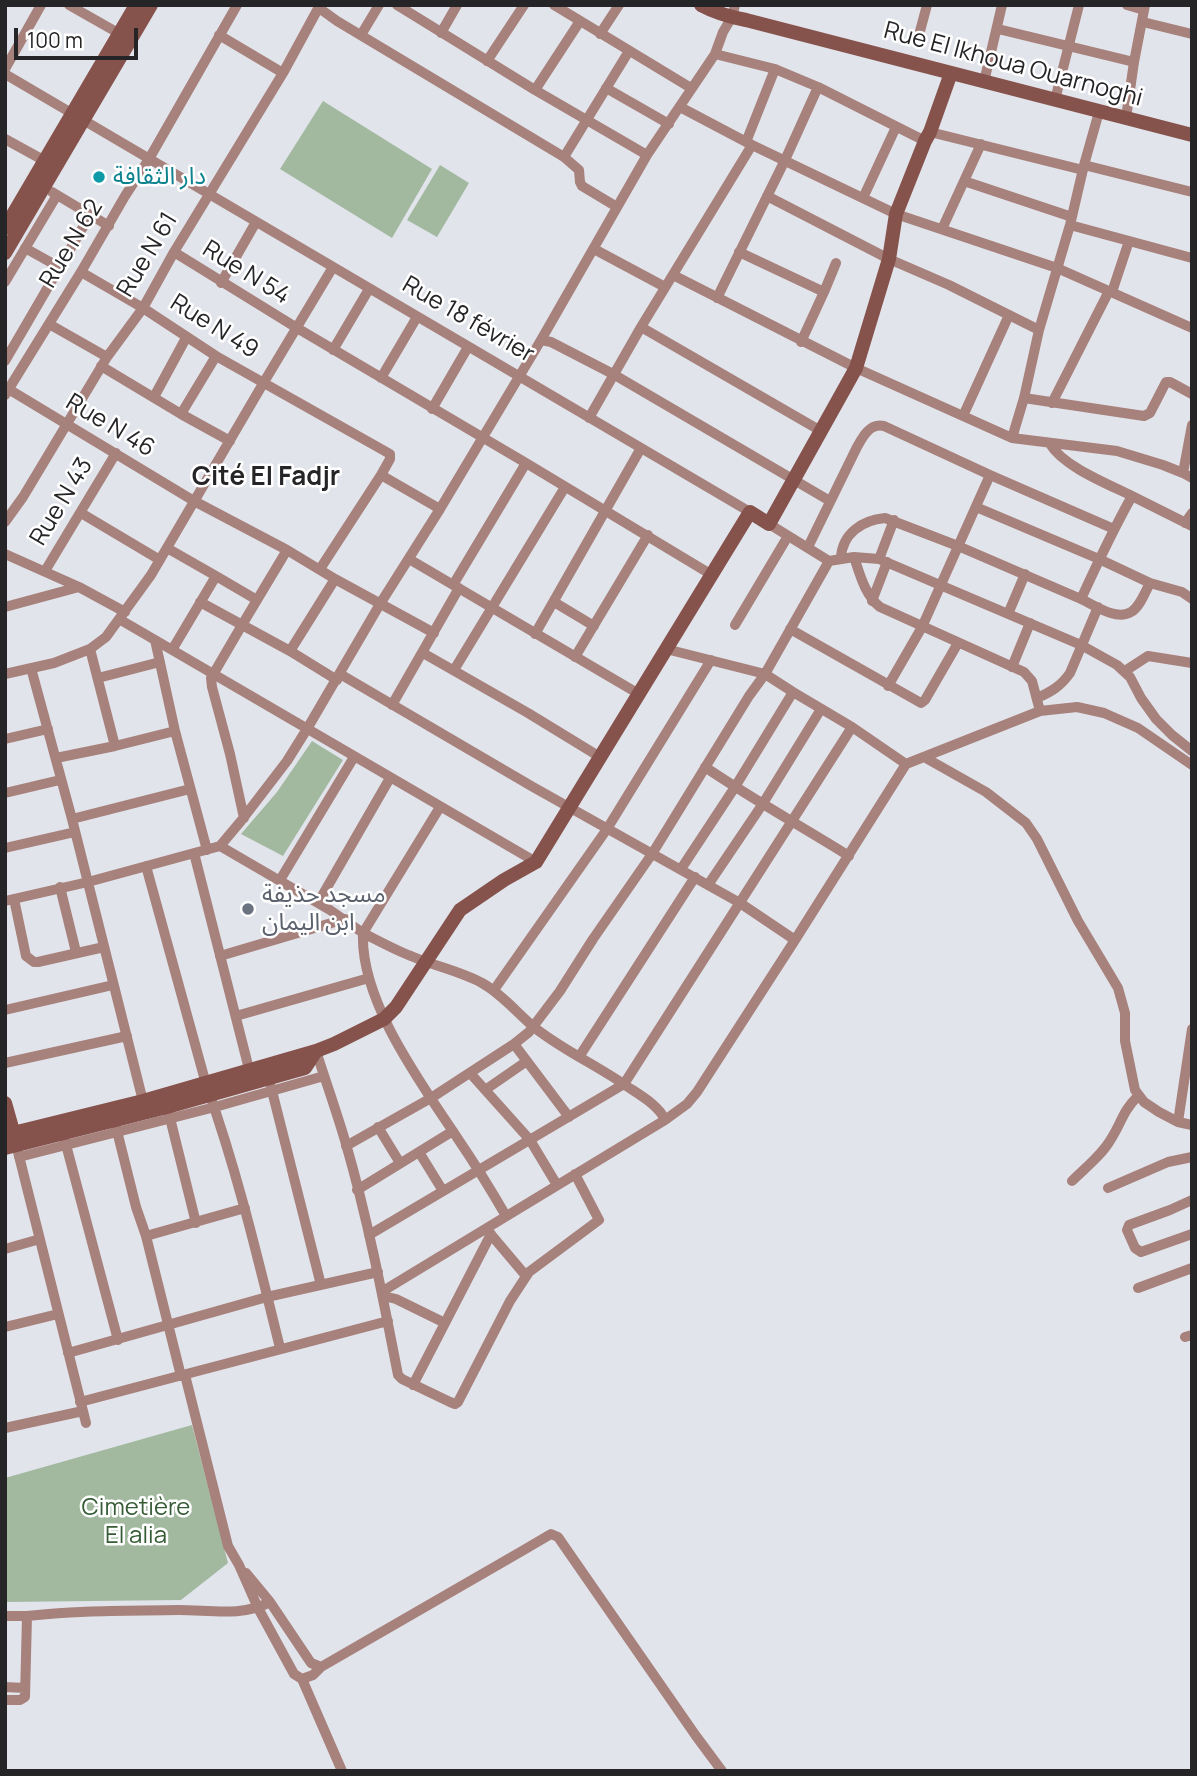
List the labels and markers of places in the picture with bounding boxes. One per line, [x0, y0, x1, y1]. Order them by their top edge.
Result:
place label: دار الثقافة [113, 163, 206, 191]
marker: دار الثقافة [91, 169, 107, 185]
place label: مسجد حذيفة ابن اليمان [262, 881, 385, 937]
marker: مسجد حذيفة ابن اليمان [240, 901, 256, 917]

